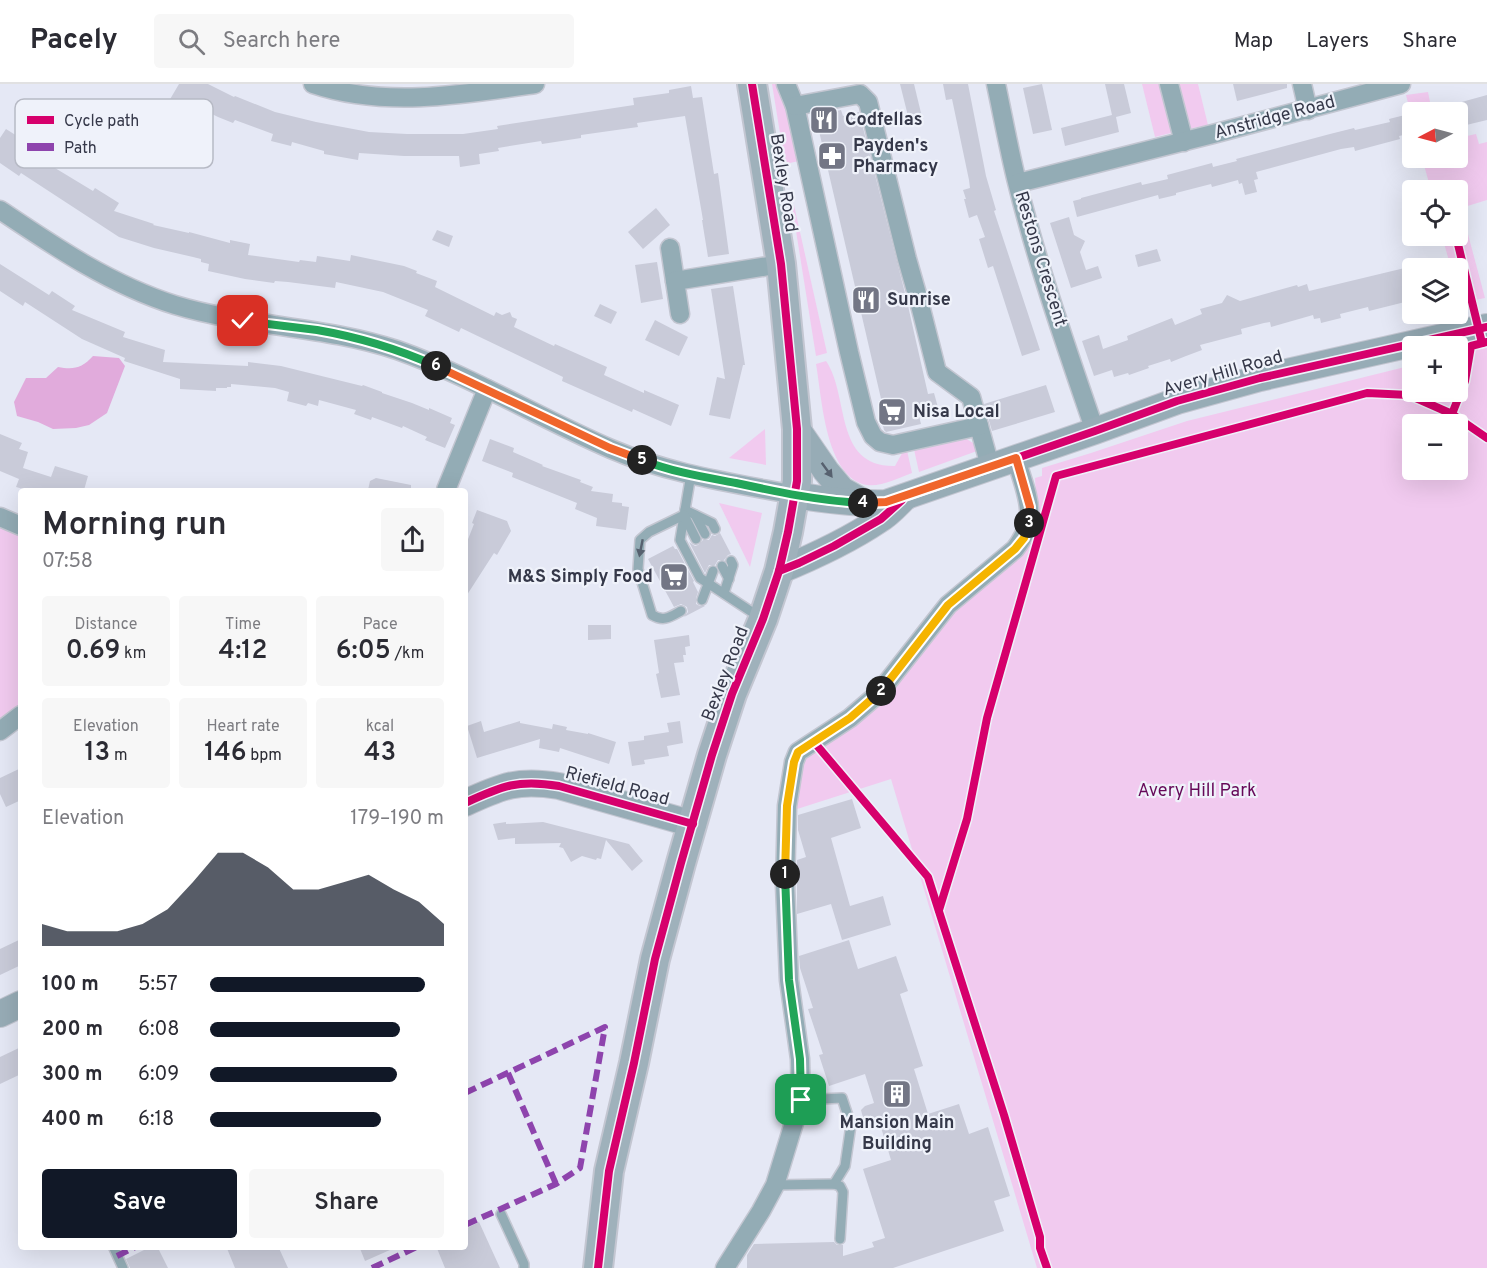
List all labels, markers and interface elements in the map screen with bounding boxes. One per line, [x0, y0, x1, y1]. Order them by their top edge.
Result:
search box [154, 14, 574, 68]
text: Pacely [30, 23, 118, 59]
icon: search [175, 25, 208, 58]
text: Search here [223, 28, 340, 55]
text: Map [1234, 28, 1273, 55]
text: Layers [1306, 28, 1369, 55]
text: Share [1402, 28, 1457, 55]
street label: Anstridge Road [1212, 91, 1338, 145]
legend [15, 99, 213, 168]
north arrow [1402, 102, 1468, 168]
map controls [1402, 102, 1468, 480]
restaurant icon: Codfellas [808, 104, 840, 136]
place label: Codfellas [845, 109, 923, 132]
text: Cycle path [64, 112, 139, 132]
street label: Bexley Road [764, 132, 802, 234]
place label: Payden's Pharmacy [853, 135, 938, 179]
text: Path [64, 139, 97, 159]
pharmacy icon: Payden's Pharmacy [816, 140, 848, 172]
button: locate [1402, 180, 1468, 246]
street label: Restons Crescent [1008, 189, 1072, 329]
button: layers [1402, 258, 1468, 324]
restaurant icon: Sunrise [850, 284, 882, 316]
place label: Sunrise [887, 289, 951, 312]
pin [217, 295, 268, 346]
icon: check [226, 304, 259, 337]
button: + [1402, 336, 1468, 402]
street label: Avery Hill Road [1160, 346, 1286, 402]
pin: 6 [421, 351, 451, 381]
text: 6 [431, 356, 441, 376]
supermarket icon: Nisa Local [876, 396, 908, 428]
place label: Nisa Local [913, 401, 1000, 424]
button: − [1402, 414, 1468, 480]
pin: 5 [627, 445, 657, 475]
text: 5 [637, 450, 647, 470]
one-way arrow [821, 462, 833, 478]
pin: 4 [848, 488, 878, 518]
text: 4 [858, 493, 868, 513]
text: Morning run [42, 505, 227, 547]
button: share [381, 508, 444, 571]
pin: 3 [1014, 508, 1044, 538]
text: 3 [1024, 513, 1034, 533]
one-way arrow [636, 539, 645, 558]
text: 07:58 [42, 549, 93, 575]
supermarket icon: M&S Simply Food [658, 561, 690, 593]
place label: M&S Simply Food [508, 566, 653, 589]
text: Distance [75, 615, 137, 635]
text: Time [225, 615, 261, 635]
text: Pace [362, 615, 398, 635]
street label: Bexley Road [697, 623, 755, 725]
text: 0.69 [66, 635, 120, 668]
text: 4:12 [219, 635, 267, 668]
text: 6:05 [336, 635, 391, 668]
text: km [120, 644, 146, 664]
text: /km [391, 644, 424, 664]
pin: 2 [866, 676, 896, 706]
text: 2 [876, 681, 886, 701]
text: Elevation [73, 717, 139, 737]
text: Heart rate [206, 717, 280, 737]
text: kcal [366, 717, 394, 737]
text: 13 [84, 737, 110, 770]
text: 146 [204, 737, 247, 770]
text: 43 [364, 737, 396, 770]
text: m [110, 746, 128, 766]
text: bpm [247, 746, 282, 766]
street label: Riefield Road [562, 762, 672, 812]
park label: Avery Hill Park [1137, 780, 1257, 803]
text: Elevation [42, 806, 124, 832]
text: 179–190 m [350, 806, 444, 832]
pin: 1 [770, 859, 800, 889]
text: 1 [782, 864, 788, 884]
text: 100 m [42, 972, 99, 998]
text: 5:57 [138, 972, 178, 998]
text: 200 m [42, 1017, 103, 1043]
text: 6:08 [138, 1017, 180, 1043]
text: 300 m [42, 1062, 103, 1088]
text: 6:09 [138, 1062, 179, 1088]
pin [775, 1074, 826, 1125]
building icon: Mansion Main Building [881, 1078, 913, 1110]
icon: arrive [784, 1083, 817, 1116]
text: 400 m [42, 1107, 104, 1133]
text: 6:18 [138, 1107, 174, 1133]
place label: Mansion Main Building [840, 1112, 954, 1156]
button: Save [42, 1169, 237, 1238]
button: Share [249, 1169, 444, 1238]

